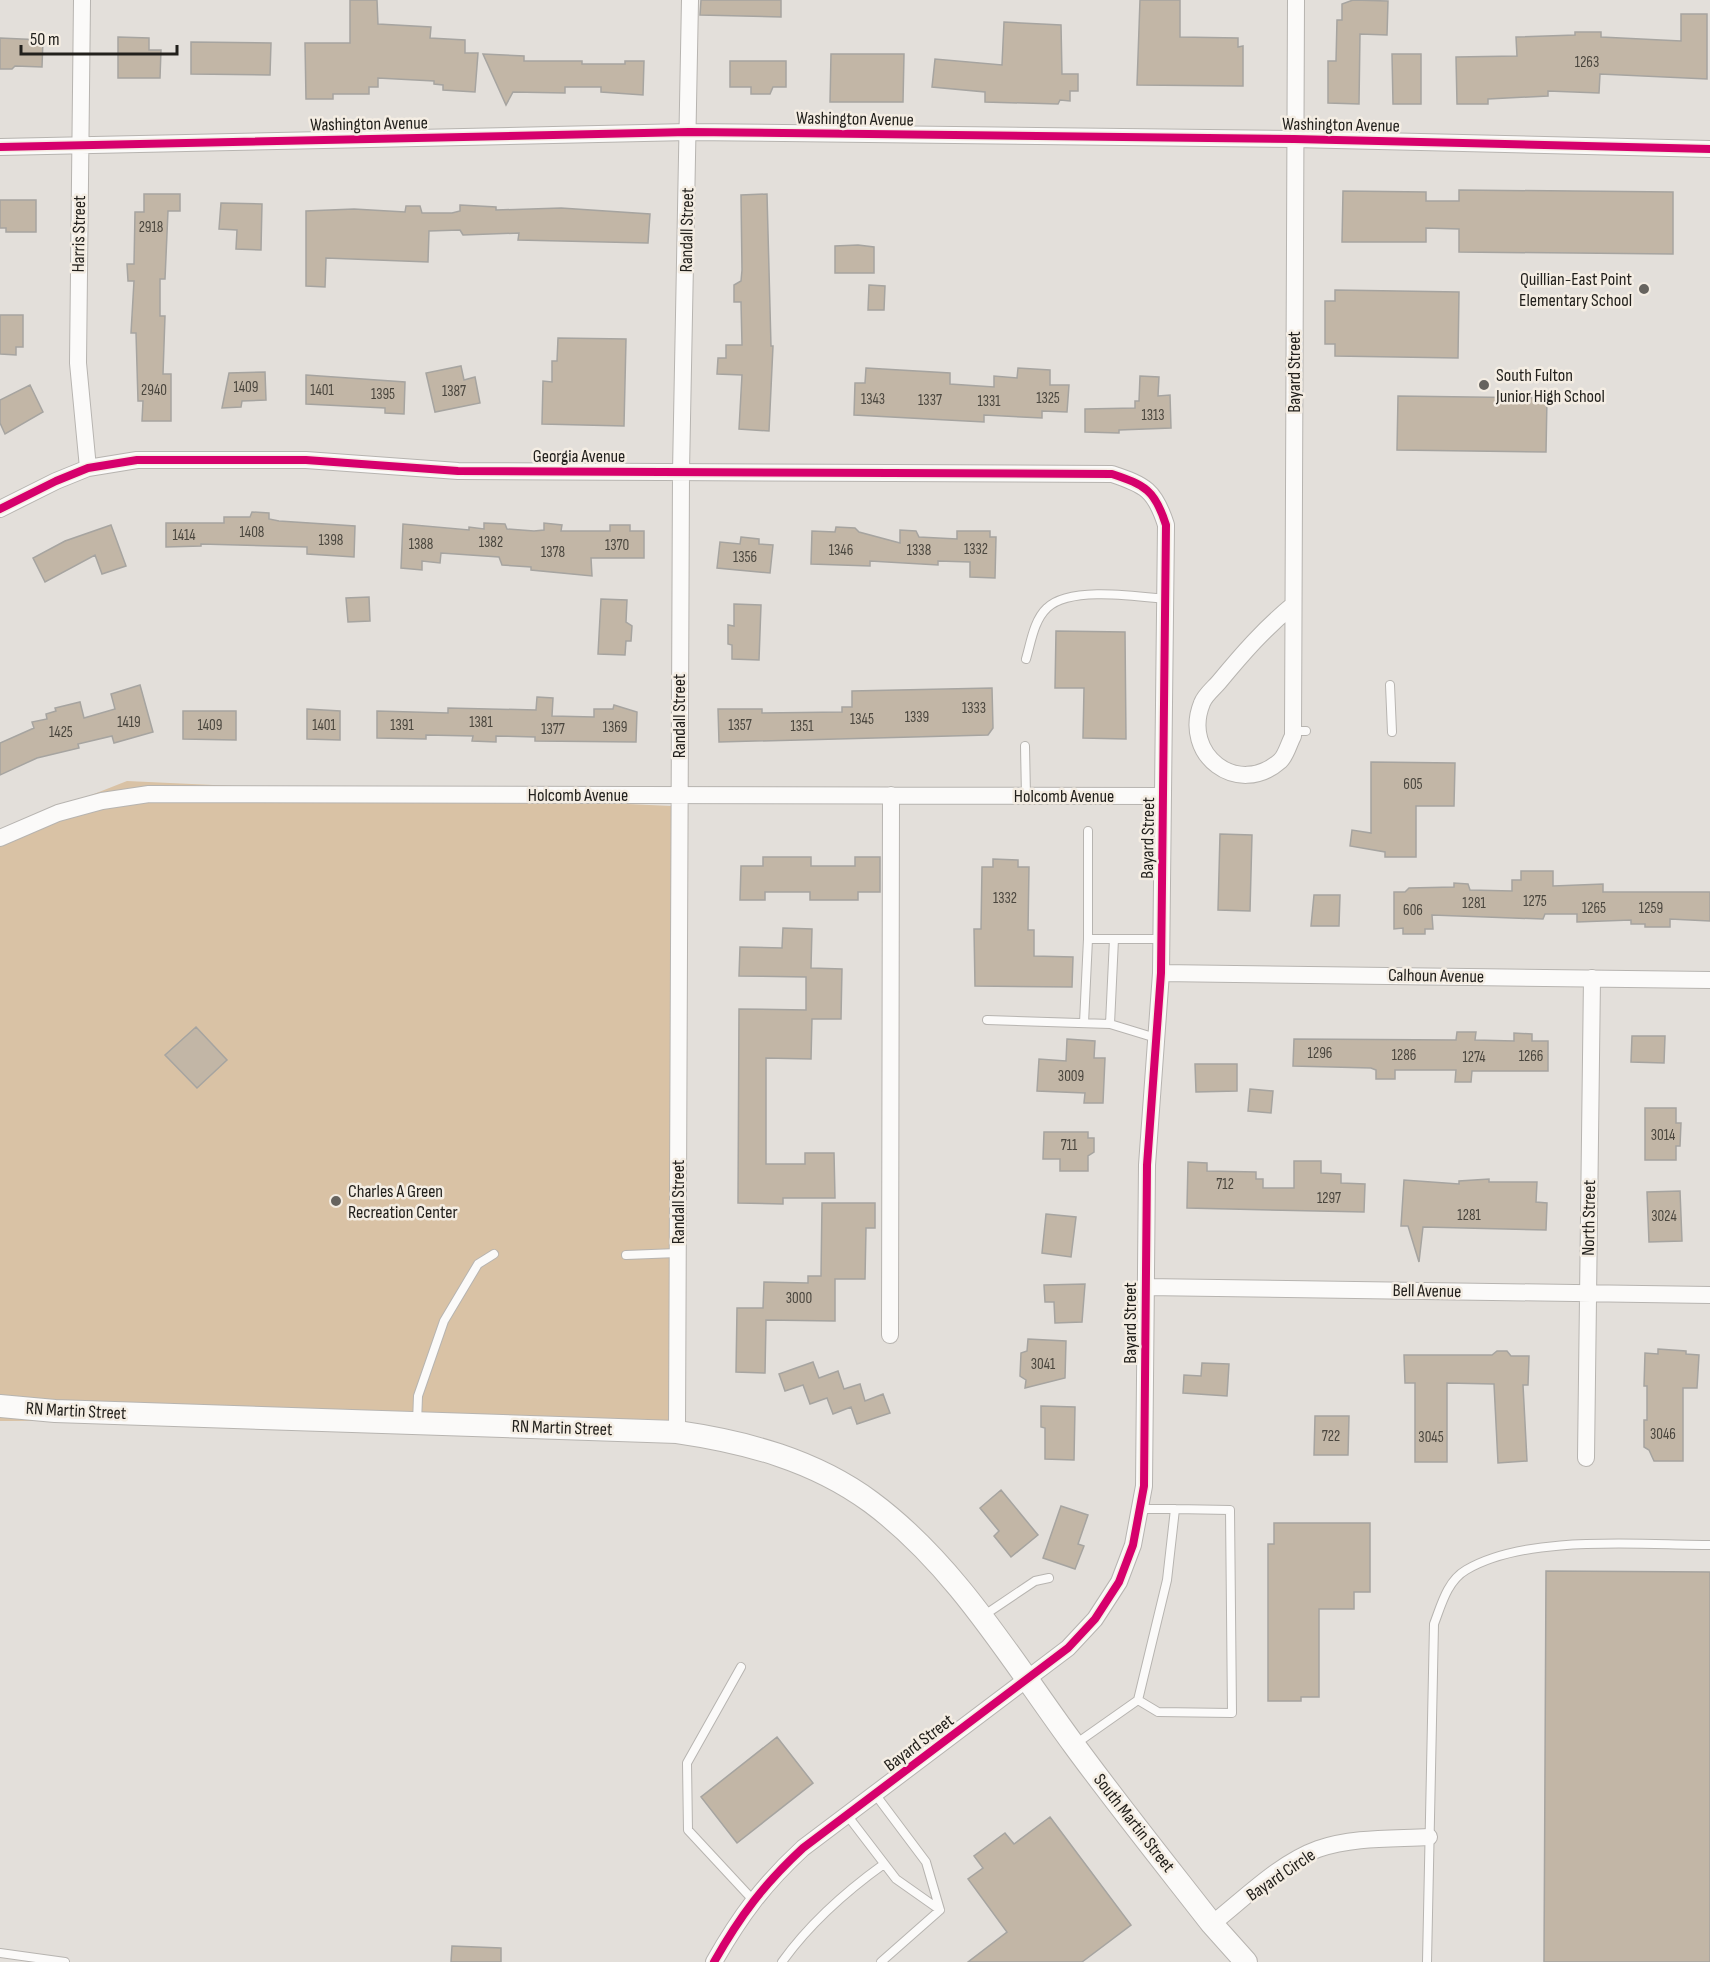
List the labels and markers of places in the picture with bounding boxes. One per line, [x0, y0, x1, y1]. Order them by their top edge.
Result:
place label: Quillian-East Point Elementary School [1519, 269, 1632, 311]
marker: Quillian-East Point Elementary School [1637, 282, 1651, 296]
place label: South Fulton Junior High School [1495, 365, 1605, 407]
marker: South Fulton Junior High School [1477, 378, 1491, 392]
place label: Charles A Green Recreation Center [348, 1181, 458, 1223]
marker: Charles A Green Recreation Center [329, 1194, 343, 1208]

